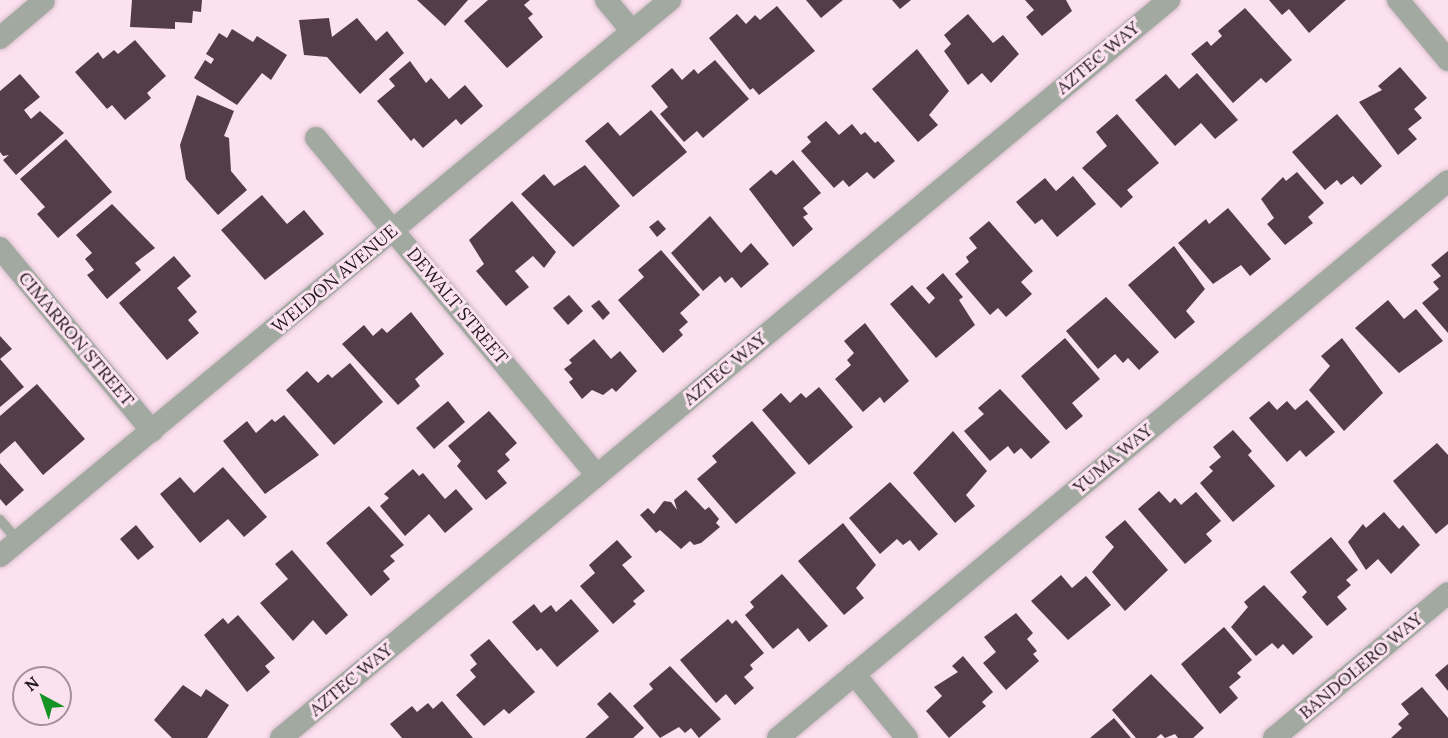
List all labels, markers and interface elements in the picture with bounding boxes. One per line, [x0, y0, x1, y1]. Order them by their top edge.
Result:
street label: AZTEC WAY [1052, 17, 1144, 99]
street label: WELDON AVENUE [268, 220, 402, 338]
street label: DEWALT STREET [402, 243, 512, 369]
street label: CIMARRON STREET [14, 268, 138, 410]
street label: AZTEC WAY [679, 328, 771, 410]
street label: YUMA WAY [1069, 420, 1157, 498]
street label: BANDOLERO WAY [1295, 608, 1427, 724]
street label: AZTEC WAY [305, 639, 397, 721]
north arrow [12, 666, 72, 726]
text: N [21, 672, 43, 695]

